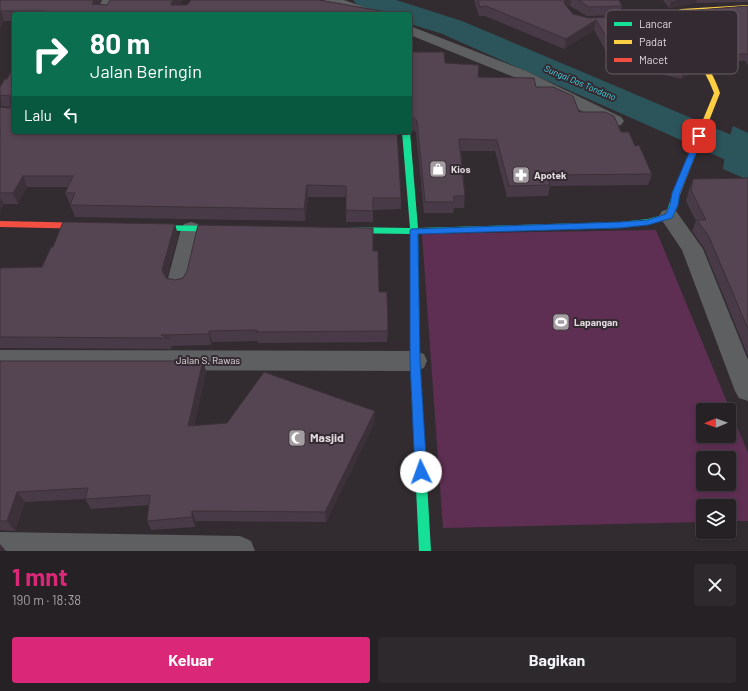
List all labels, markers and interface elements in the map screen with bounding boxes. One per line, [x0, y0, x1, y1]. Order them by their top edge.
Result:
legend [606, 10, 738, 74]
text: Lancar [639, 17, 672, 30]
text: 80 m [90, 26, 150, 60]
icon: right [24, 28, 76, 80]
text: Padat [639, 35, 667, 48]
text: Macet [639, 53, 668, 66]
text: Jalan Beringin [90, 60, 202, 82]
water label: Sungai Das Tondano [543, 63, 618, 103]
icon: left [60, 104, 82, 126]
text: Lalu [24, 106, 52, 124]
pin [682, 119, 716, 153]
icon: arrive [688, 125, 710, 147]
shop icon: Kios [428, 159, 448, 179]
place label: Kios [451, 163, 470, 175]
pharmacy icon: Apotek [511, 165, 531, 185]
place label: Apotek [534, 169, 567, 181]
sports icon: Lapangan [551, 312, 571, 332]
place label: Lapangan [574, 316, 618, 328]
street label: Jalan S. Rawas [176, 354, 240, 366]
north arrow [696, 403, 736, 443]
map controls [696, 403, 736, 539]
mosque icon: Masjid [287, 428, 307, 448]
place label: Masjid [310, 430, 344, 444]
position arrow [400, 451, 442, 493]
button: search [696, 451, 736, 491]
button: layers [696, 499, 736, 539]
text: 1 mnt [12, 562, 68, 591]
button: close [694, 564, 736, 606]
text: 190 m · 18:38 [12, 592, 81, 608]
button: Keluar [12, 637, 370, 683]
button: Bagikan [378, 637, 736, 683]

